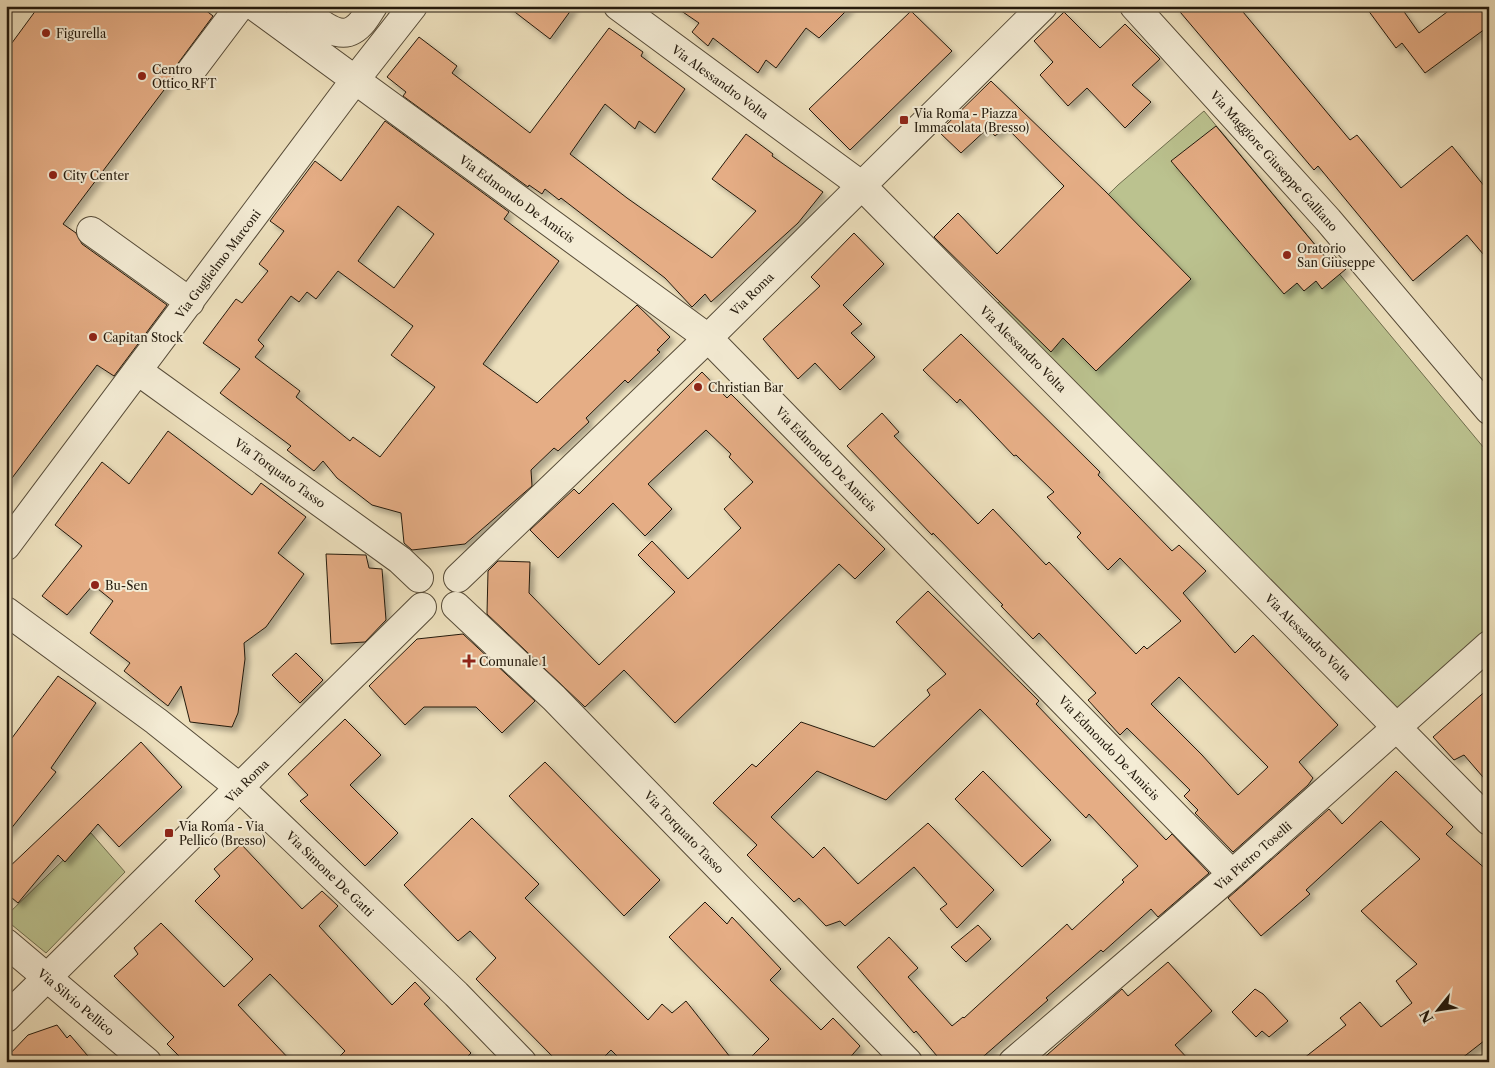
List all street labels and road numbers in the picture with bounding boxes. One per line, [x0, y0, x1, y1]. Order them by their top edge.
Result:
street label: Via Alessandro Volta [668, 41, 772, 123]
street label: Via Maggiore Giuseppe Galliano [1206, 87, 1341, 234]
street label: Via Edmondo De Amicis [455, 151, 578, 246]
street label: Via Guglielmo Marconi [172, 206, 264, 322]
street label: Via Roma [726, 269, 777, 320]
street label: Via Alessandro Volta [976, 302, 1070, 396]
street label: Via Edmondo De Amicis [772, 403, 880, 514]
street label: Via Torquato Tasso [231, 434, 328, 511]
street label: Via Alessandro Volta [1261, 590, 1355, 684]
street label: Via Edmondo De Amicis [1055, 692, 1163, 803]
street label: Via Roma [221, 756, 272, 807]
street label: Via Torquato Tasso [640, 787, 727, 876]
street label: Via Pietro Toselli [1211, 818, 1295, 894]
street label: Via Simone De Gatti [282, 828, 377, 920]
street label: Via Silvio Pellico [34, 965, 117, 1038]

